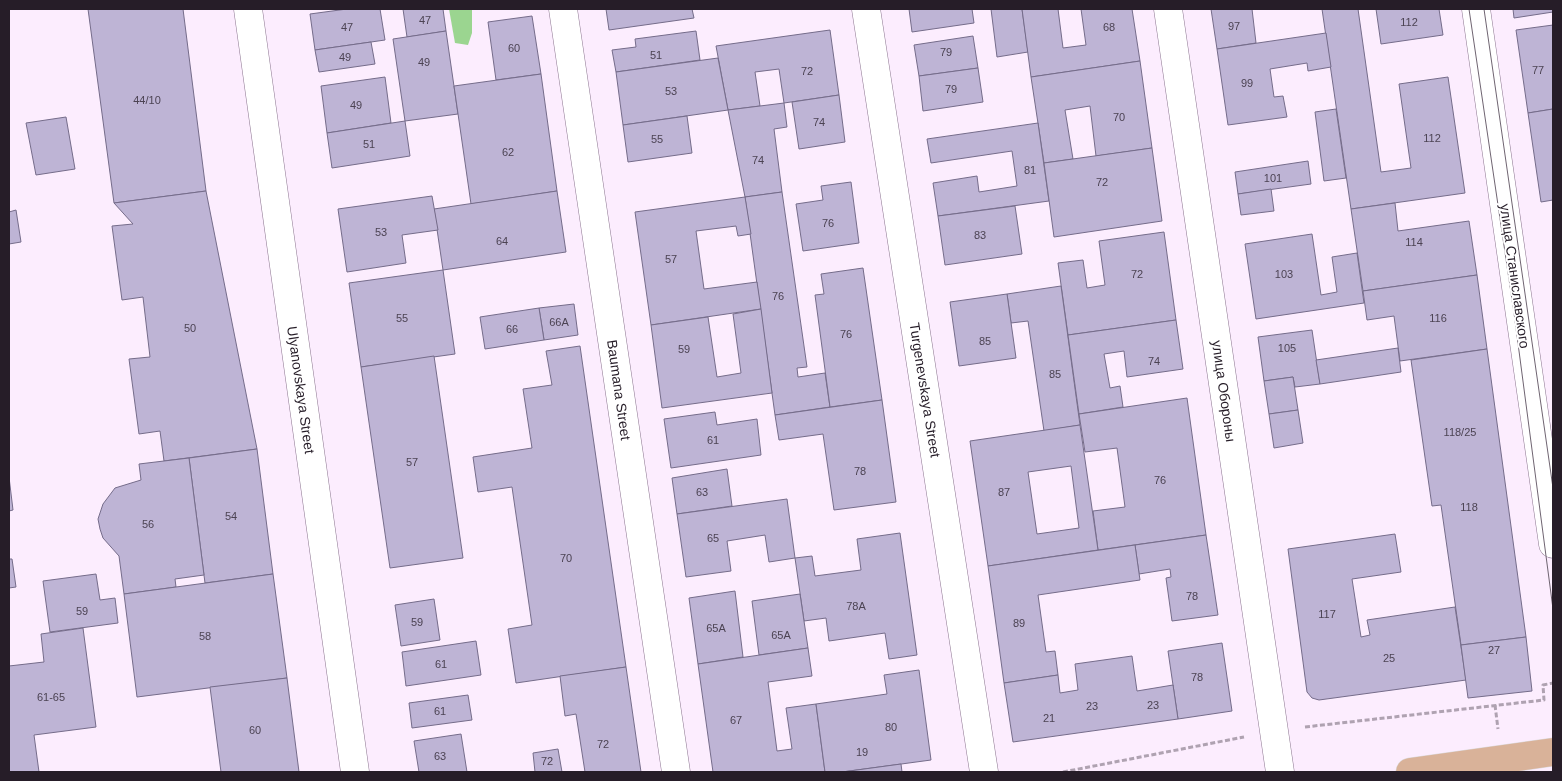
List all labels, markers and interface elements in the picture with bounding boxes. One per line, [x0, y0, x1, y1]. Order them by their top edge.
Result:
house number: 47 [419, 14, 431, 26]
house number: 112 [1400, 16, 1418, 28]
house number: 97 [1228, 20, 1240, 32]
house number: 47 [341, 21, 353, 33]
house number: 68 [1103, 21, 1115, 33]
house number: 60 [508, 42, 520, 54]
house number: 79 [940, 46, 952, 58]
house number: 51 [650, 49, 662, 61]
house number: 49 [339, 51, 351, 63]
house number: 49 [418, 56, 430, 68]
house number: 77 [1532, 64, 1544, 76]
house number: 72 [801, 65, 813, 77]
house number: 99 [1241, 77, 1253, 89]
house number: 79 [945, 83, 957, 95]
house number: 53 [665, 85, 677, 97]
house number: 44/10 [133, 94, 161, 106]
house number: 49 [350, 99, 362, 111]
house number: 70 [1113, 111, 1125, 123]
house number: 74 [813, 116, 825, 128]
house number: 112 [1423, 132, 1441, 144]
house number: 55 [651, 133, 663, 145]
house number: 51 [363, 138, 375, 150]
house number: 62 [502, 146, 514, 158]
house number: 74 [752, 154, 764, 166]
house number: 81 [1024, 164, 1036, 176]
house number: 101 [1264, 172, 1282, 184]
house number: 72 [1096, 176, 1108, 188]
street label: улица Станиславского [1497, 203, 1533, 350]
house number: 76 [822, 217, 834, 229]
house number: 53 [375, 226, 387, 238]
house number: 83 [974, 229, 986, 241]
house number: 64 [496, 235, 508, 247]
house number: 114 [1405, 236, 1423, 248]
house number: 57 [665, 253, 677, 265]
house number: 72 [1131, 268, 1143, 280]
house number: 103 [1275, 268, 1293, 280]
house number: 76 [772, 290, 784, 302]
house number: 55 [396, 312, 408, 324]
house number: 116 [1429, 312, 1447, 324]
house number: 66А [549, 316, 569, 328]
street label: Turgenevskaya Street [906, 321, 944, 459]
house number: 50 [184, 322, 196, 334]
house number: 66 [506, 323, 518, 335]
street label: Ulyanovskaya Street [284, 325, 318, 455]
house number: 76 [840, 328, 852, 340]
house number: 85 [979, 335, 991, 347]
street label: Baumana Street [604, 339, 634, 441]
street label: улица Обороны [1209, 339, 1239, 443]
house number: 105 [1278, 342, 1296, 354]
house number: 59 [678, 343, 690, 355]
house number: 74 [1148, 355, 1160, 367]
house number: 85 [1049, 368, 1061, 380]
house number: 118/25 [1444, 426, 1476, 438]
house number: 61 [707, 434, 719, 446]
house number: 57 [406, 456, 418, 468]
house number: 78 [854, 465, 866, 477]
house number: 76 [1154, 474, 1166, 486]
house number: 63 [696, 486, 708, 498]
house number: 87 [998, 486, 1010, 498]
house number: 118 [1460, 501, 1478, 513]
house number: 54 [225, 510, 237, 522]
house number: 56 [142, 518, 154, 530]
house number: 65 [707, 532, 719, 544]
house number: 70 [560, 552, 572, 564]
house number: 78 [1186, 590, 1198, 602]
house number: 78А [846, 600, 866, 612]
house number: 59 [76, 605, 88, 617]
house number: 117 [1318, 608, 1336, 620]
house number: 59 [411, 616, 423, 628]
house number: 89 [1013, 617, 1025, 629]
house number: 65А [706, 622, 726, 634]
house number: 65А [771, 629, 791, 641]
house number: 58 [199, 630, 211, 642]
house number: 27 [1488, 644, 1500, 656]
house number: 25 [1383, 652, 1395, 664]
house number: 61 [435, 658, 447, 670]
house number: 78 [1191, 671, 1203, 683]
house number: 61-65 [37, 691, 65, 703]
house number: 23 [1147, 699, 1159, 711]
house number: 23 [1086, 700, 1098, 712]
house number: 61 [434, 705, 446, 717]
house number: 21 [1043, 712, 1055, 724]
house number: 67 [730, 714, 742, 726]
house number: 80 [885, 721, 897, 733]
house number: 60 [249, 724, 261, 736]
house number: 72 [597, 738, 609, 750]
house number: 19 [856, 746, 868, 758]
house number: 63 [434, 750, 446, 762]
house number: 72 [541, 755, 553, 767]

